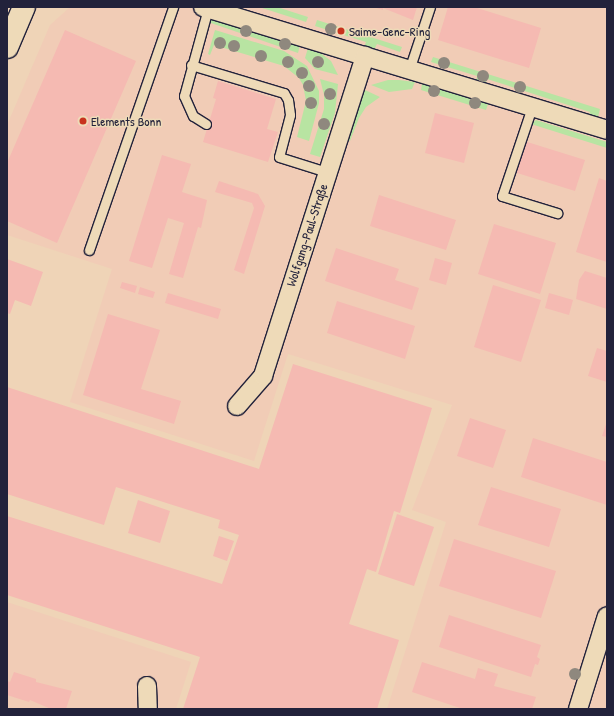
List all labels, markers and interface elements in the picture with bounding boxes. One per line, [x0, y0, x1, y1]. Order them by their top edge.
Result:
place label: Saime-Genc-Ring [349, 23, 430, 39]
marker: Saime-Genc-Ring [336, 26, 346, 36]
place label: Elements Bonn [91, 113, 161, 129]
marker: Elements Bonn [78, 116, 88, 126]
street label: Wolfgang-Paul-Straße [283, 182, 331, 288]

